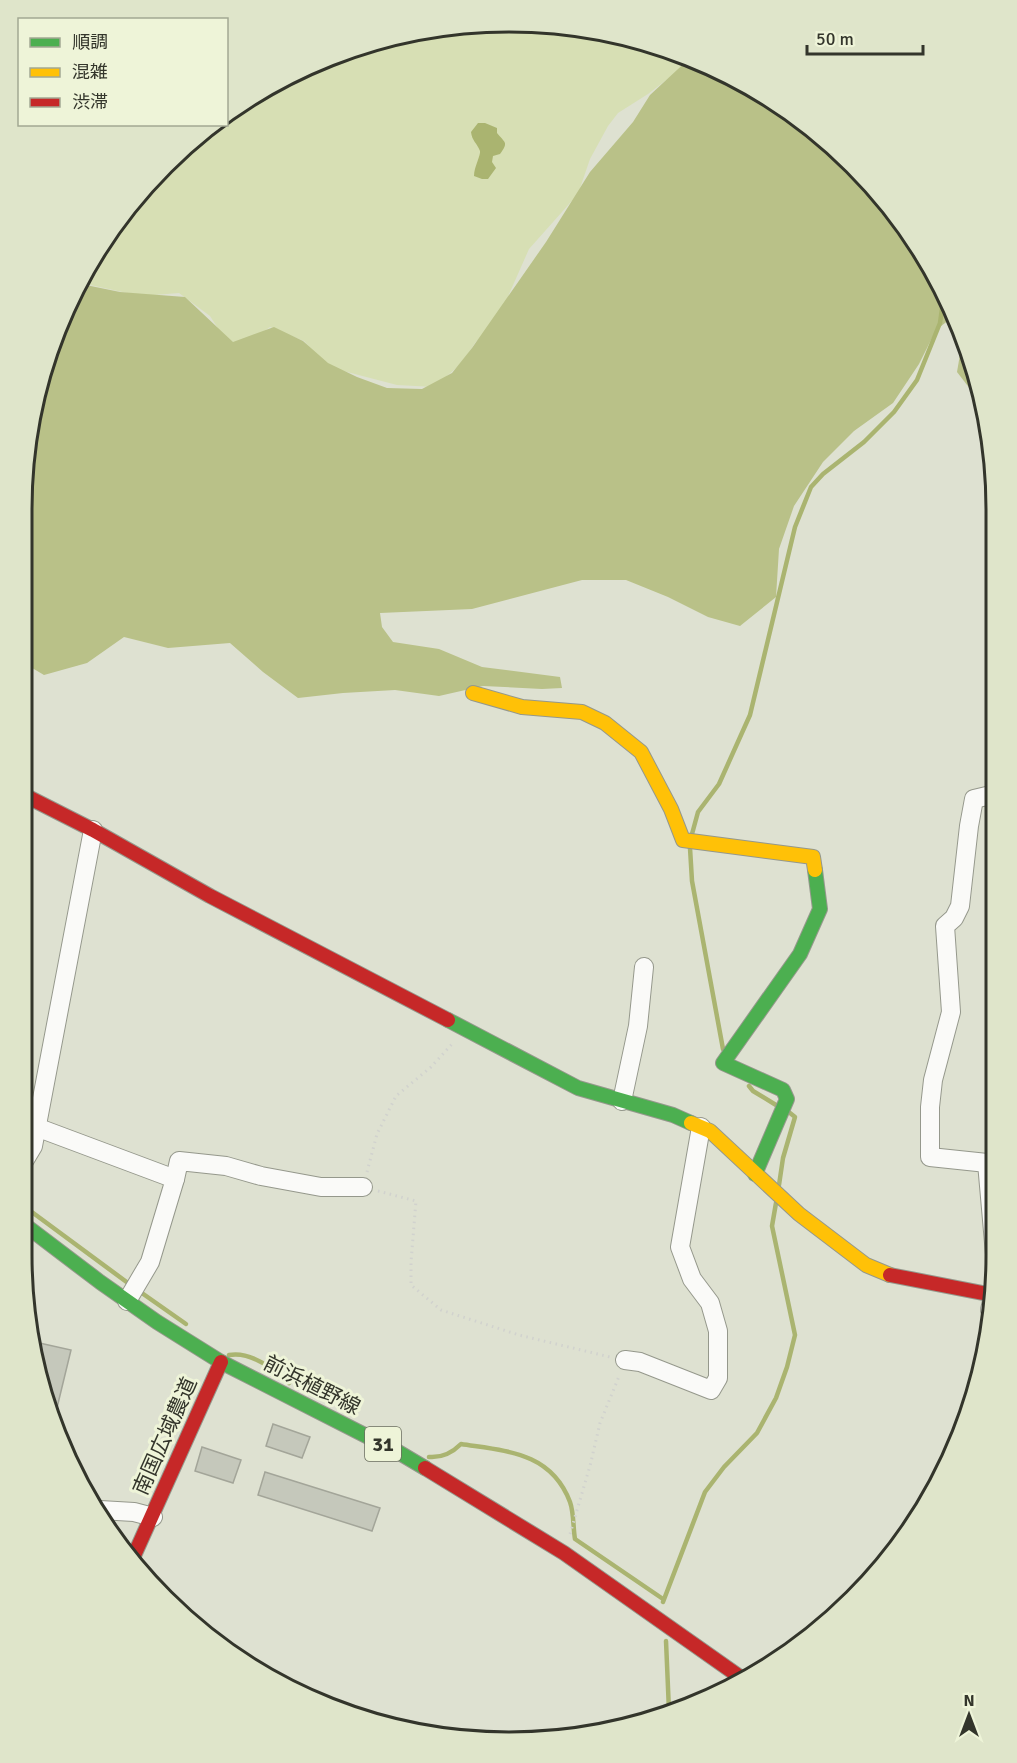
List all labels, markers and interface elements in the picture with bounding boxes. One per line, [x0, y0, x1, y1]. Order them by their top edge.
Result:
legend [18, 18, 228, 126]
scale bar [807, 18, 922, 56]
text: 50 m [816, 28, 854, 50]
text: 順調 [72, 31, 108, 53]
text: 混雑 [72, 61, 108, 83]
text: 渋滞 [72, 91, 108, 113]
street label: 前浜植野線 [259, 1350, 365, 1420]
street label: 南国広域農道 [127, 1373, 203, 1499]
road number: 31 [365, 1427, 401, 1461]
north arrow [939, 1685, 999, 1745]
text: N [963, 1691, 975, 1711]

